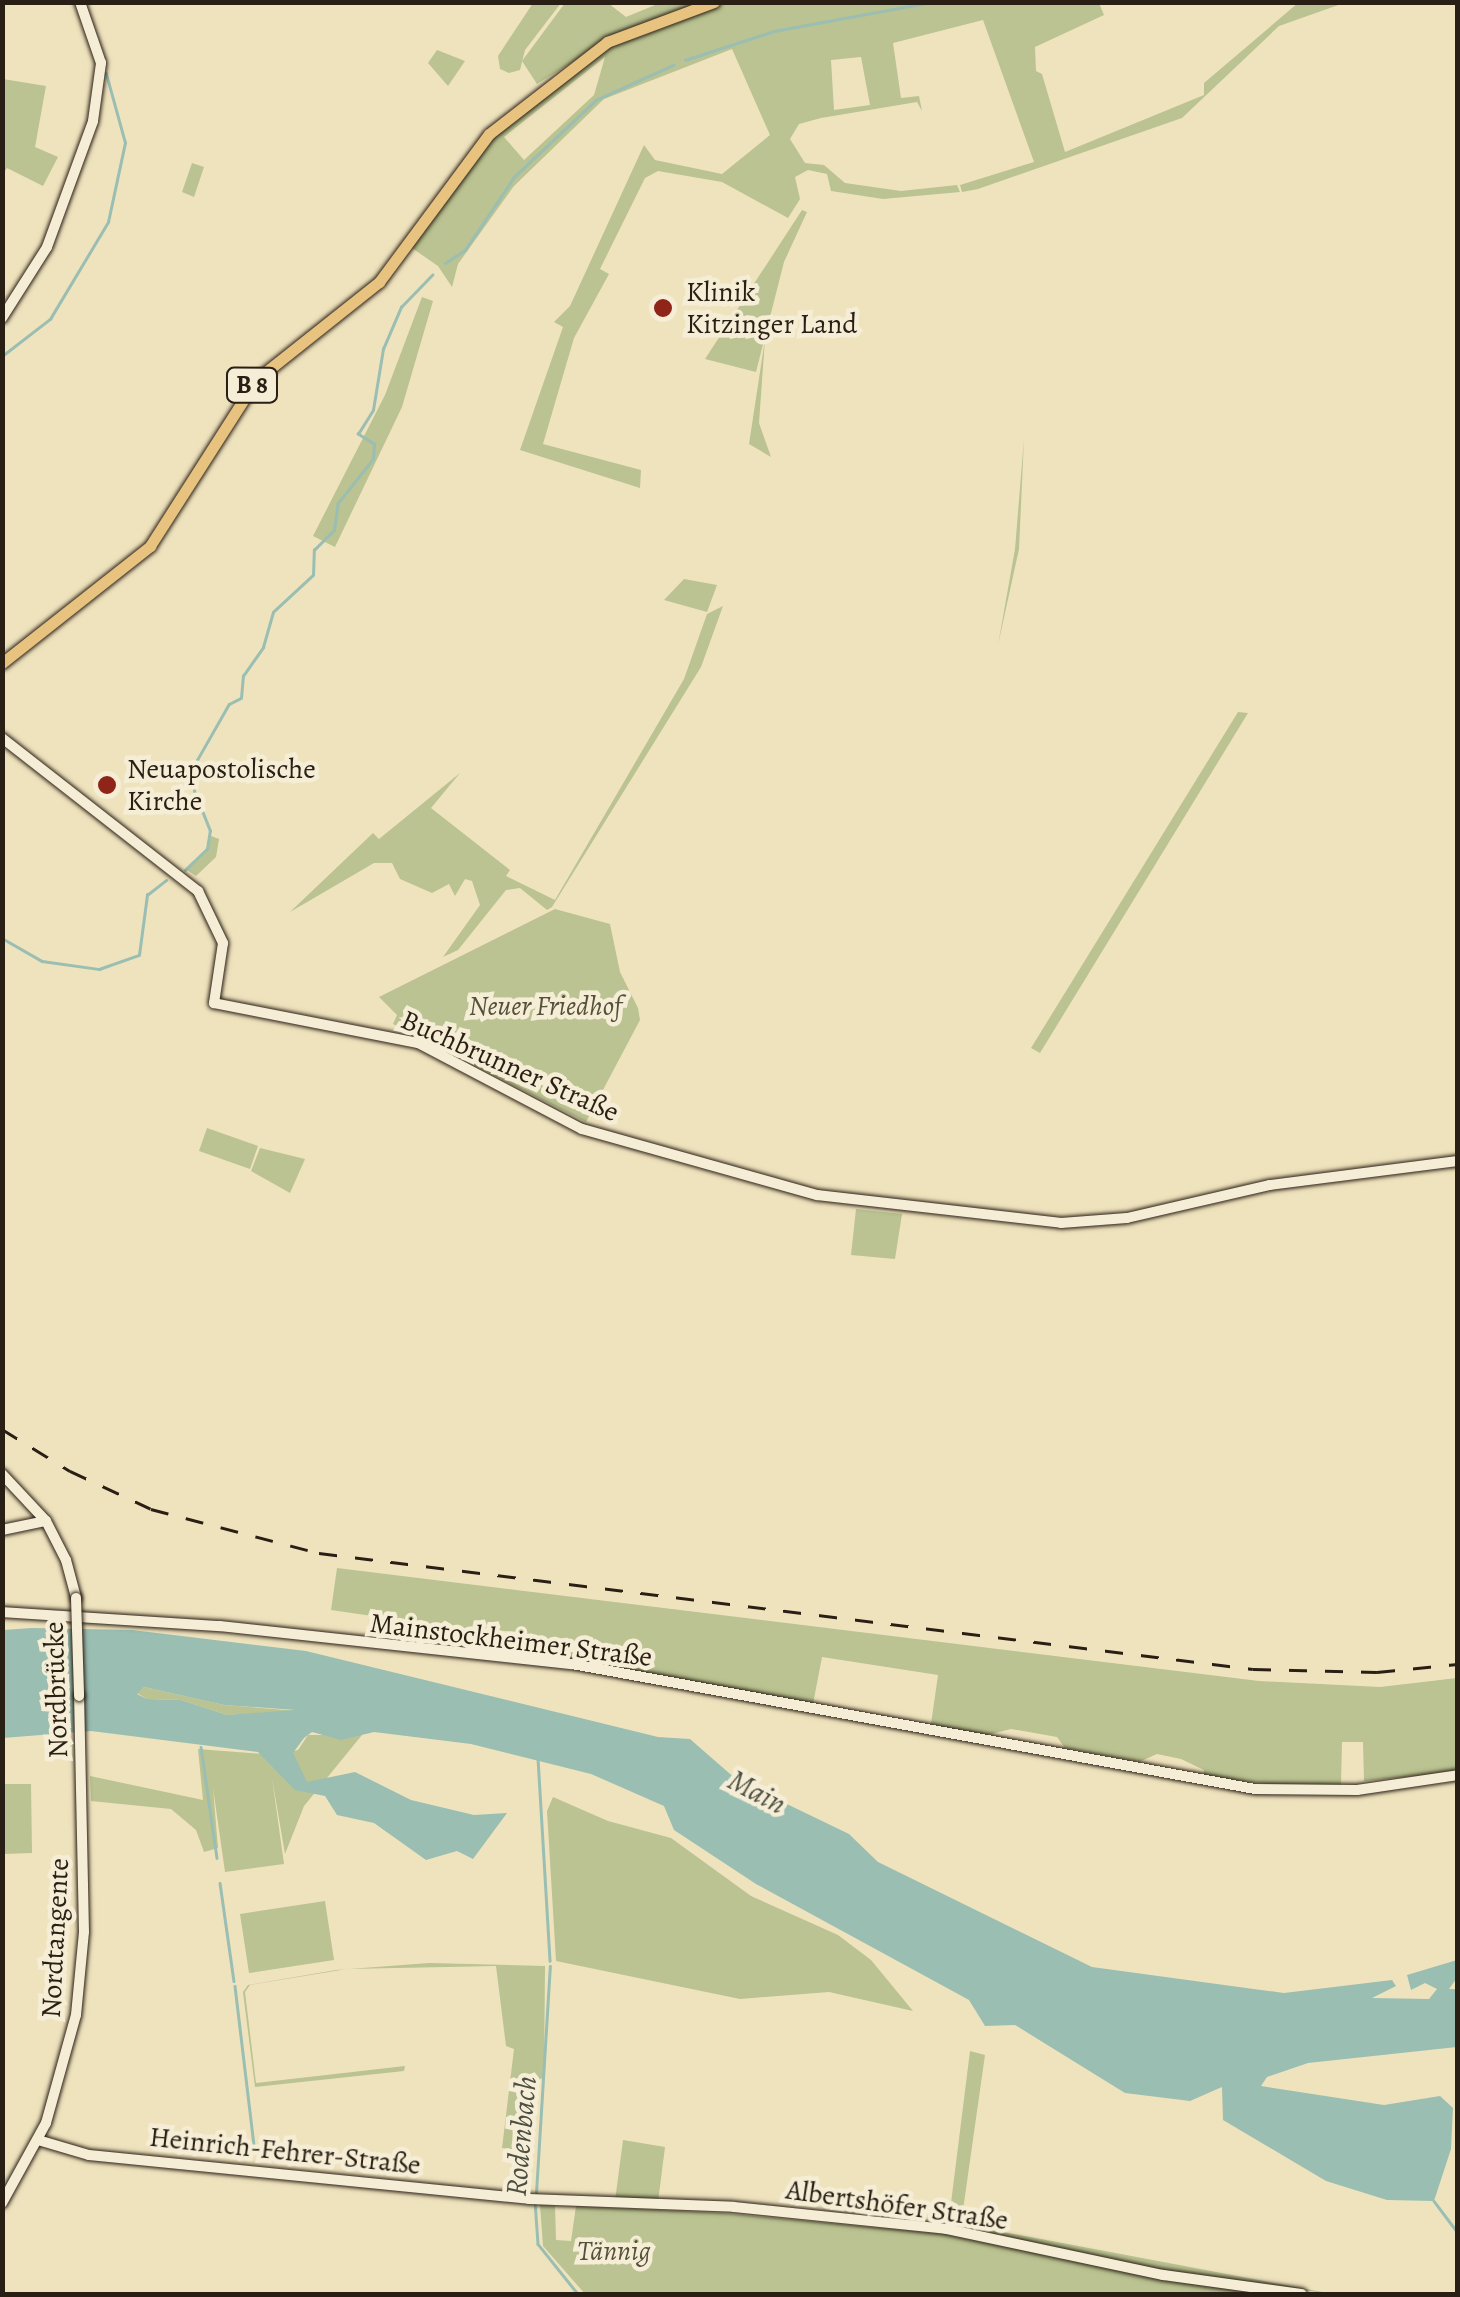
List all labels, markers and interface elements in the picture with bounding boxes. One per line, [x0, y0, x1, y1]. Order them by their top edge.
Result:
place label: Klinik Kitzinger Land [686, 275, 857, 341]
marker: Klinik Kitzinger Land [650, 295, 676, 321]
road number: B 8 [224, 365, 280, 405]
place label: Neuapostolische Kirche [127, 752, 316, 818]
marker: Neuapostolische Kirche [96, 774, 118, 796]
park label: Neuer Friedhof [469, 989, 621, 1023]
street label: Buchbrunner Straße [396, 1003, 624, 1129]
street label: Mainstockheimer Straße [368, 1606, 654, 1674]
street label: Nordbrücke [37, 1621, 75, 1759]
water label: Main [722, 1762, 792, 1822]
street label: Nordtangente [34, 1857, 76, 2019]
water label: Rodenbach [498, 2074, 544, 2198]
street label: Heinrich-Fehrer-Straße [148, 2120, 422, 2182]
street label: Albertshöfer Straße [784, 2173, 1010, 2237]
park label: Tännig [577, 2234, 651, 2268]

